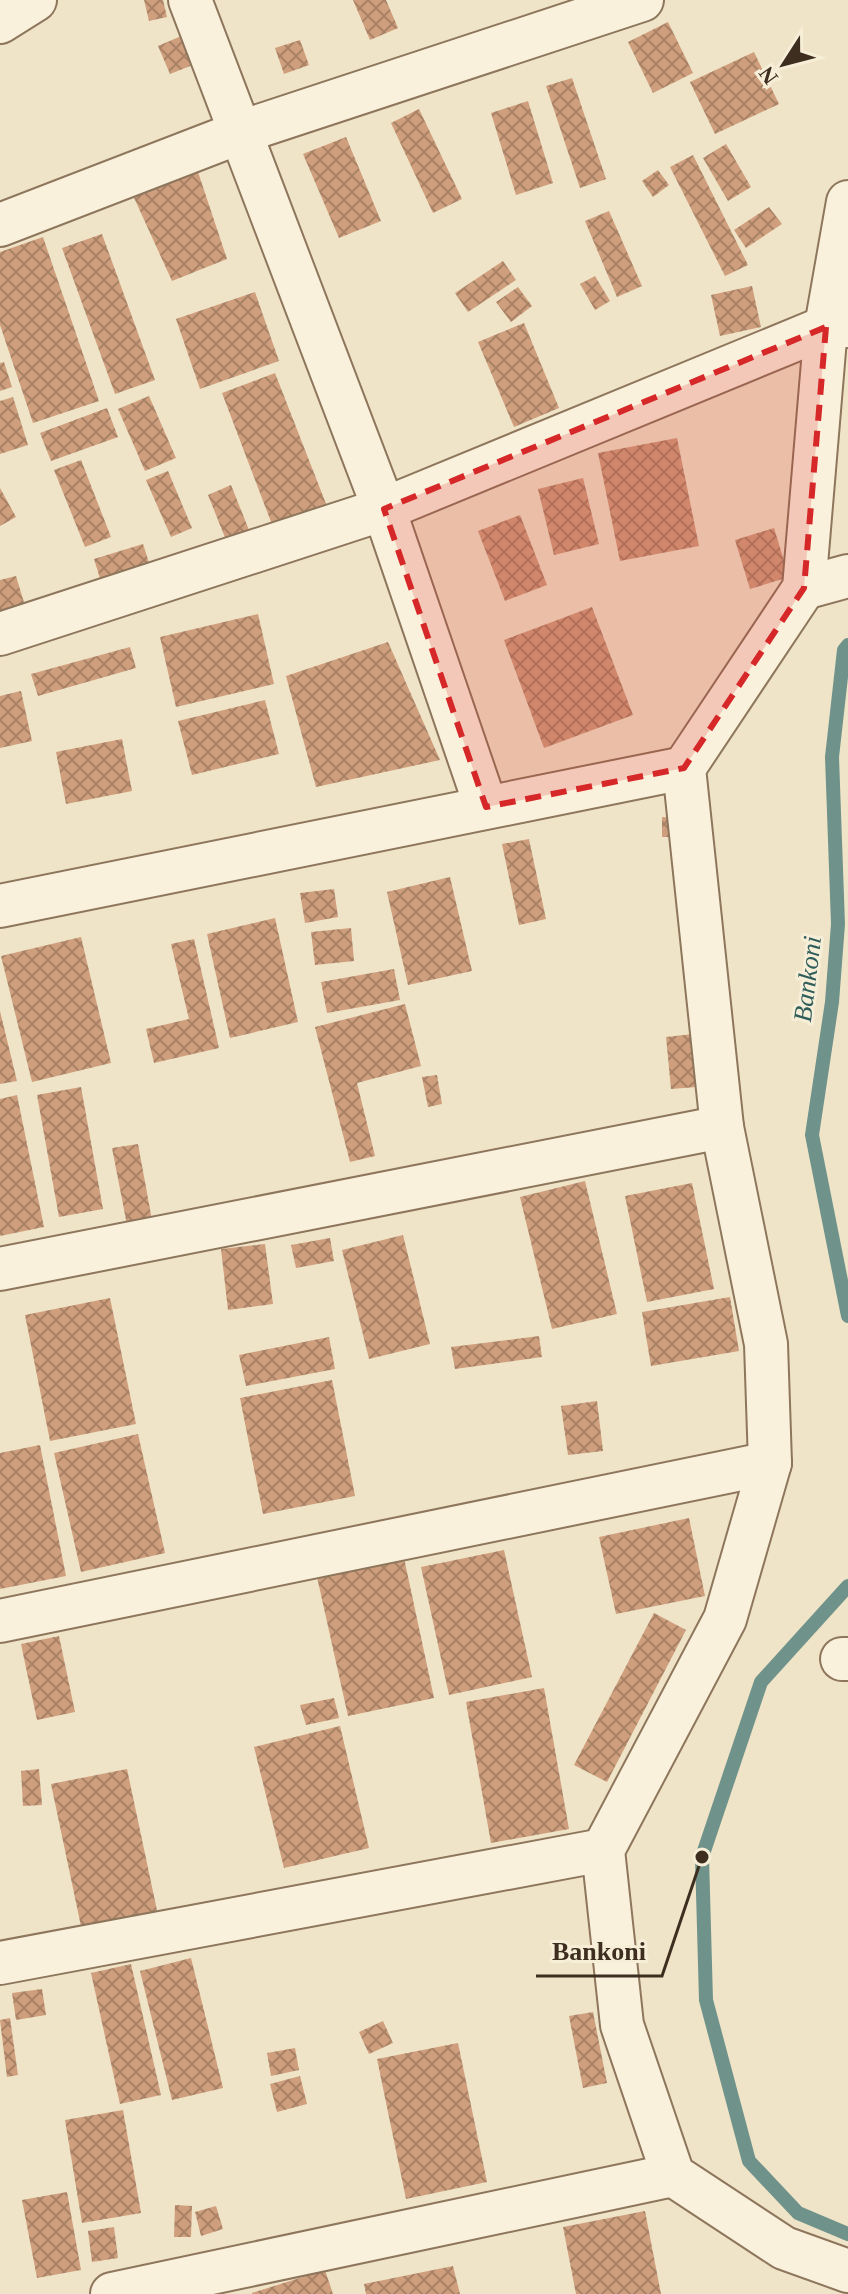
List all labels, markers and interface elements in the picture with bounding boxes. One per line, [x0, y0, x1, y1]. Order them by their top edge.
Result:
north arrow [744, 24, 824, 104]
text: N [753, 62, 783, 89]
water label: Bankoni [788, 934, 827, 1024]
callout: Bankoni [536, 1926, 662, 1976]
text: Bankoni [552, 1937, 646, 1966]

